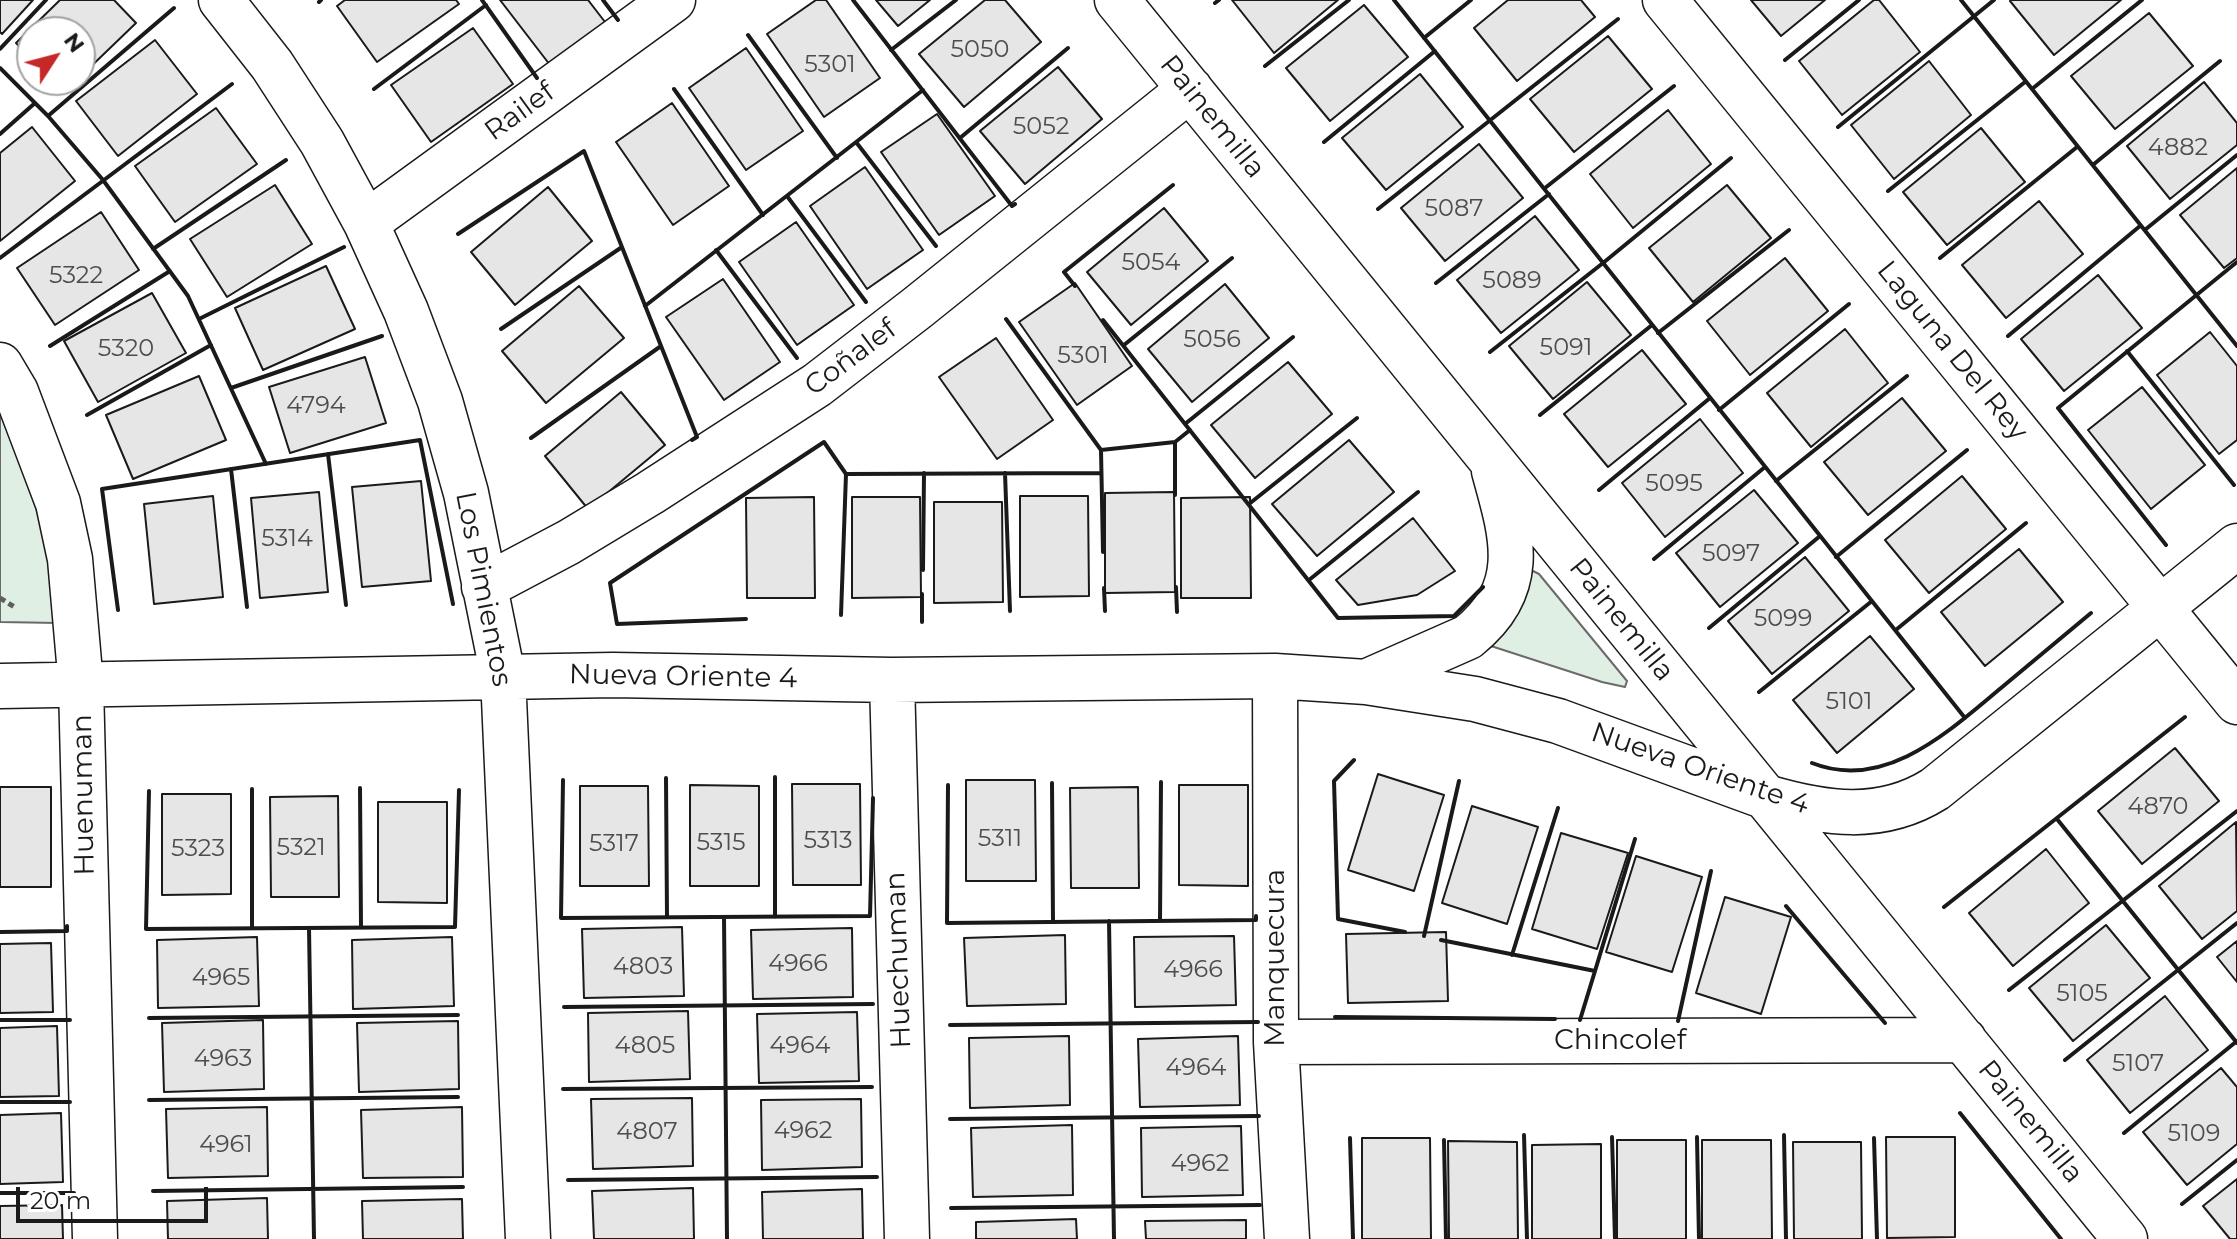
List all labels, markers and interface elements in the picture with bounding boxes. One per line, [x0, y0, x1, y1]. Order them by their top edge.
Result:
north arrow [16, 16, 96, 96]
text: N [58, 28, 90, 58]
house number: 5050 [951, 36, 1009, 64]
street label: Painemilla [1152, 49, 1272, 185]
house number: 5301 [804, 51, 856, 79]
street label: Railef [479, 75, 561, 149]
house number: 5052 [1013, 113, 1069, 141]
house number: 4882 [2148, 134, 2208, 162]
house number: 5087 [1425, 195, 1483, 223]
house number: 5054 [1122, 249, 1180, 277]
street label: Laguna Del Rey [1869, 255, 2035, 447]
house number: 5322 [49, 262, 103, 290]
house number: 5089 [1482, 267, 1542, 295]
street label: Coñalef [798, 313, 904, 403]
house number: 5056 [1183, 326, 1241, 354]
house number: 5091 [1540, 334, 1592, 362]
house number: 5320 [98, 335, 154, 363]
house number: 5301 [1057, 342, 1109, 370]
house number: 4794 [286, 392, 346, 420]
house number: 5095 [1645, 470, 1703, 498]
street label: Los Pimientos [448, 489, 518, 689]
house number: 5314 [261, 525, 313, 553]
house number: 5097 [1702, 540, 1760, 568]
street label: Painemilla [1561, 552, 1681, 688]
house number: 5099 [1754, 605, 1812, 633]
street label: Nueva Oriente 4 [569, 658, 797, 696]
house number: 5101 [1826, 688, 1872, 716]
street label: Huenuman [66, 714, 102, 876]
street label: Nueva Oriente 4 [1587, 716, 1813, 822]
house number: 4870 [2128, 793, 2188, 821]
house number: 5311 [978, 825, 1022, 853]
house number: 5313 [803, 827, 853, 855]
house number: 5315 [696, 829, 746, 857]
house number: 5317 [589, 830, 639, 858]
house number: 5321 [276, 834, 326, 862]
house number: 5323 [171, 835, 225, 863]
street label: Manquecura [1259, 869, 1293, 1047]
street label: Huechuman [879, 871, 919, 1049]
house number: 4966 [768, 950, 828, 978]
house number: 4803 [613, 953, 673, 981]
house number: 4966 [1163, 956, 1223, 984]
house number: 4965 [192, 964, 250, 992]
house number: 5105 [2056, 980, 2108, 1008]
street label: Chincolef [1554, 1024, 1686, 1058]
house number: 4805 [615, 1032, 675, 1060]
house number: 4964 [770, 1032, 830, 1060]
house number: 4963 [194, 1045, 252, 1073]
house number: 5107 [2112, 1050, 2164, 1078]
house number: 4964 [1166, 1054, 1226, 1082]
street label: Painemilla [1970, 1054, 2090, 1190]
house number: 4962 [774, 1117, 832, 1145]
house number: 4807 [616, 1118, 678, 1146]
house number: 5109 [2168, 1120, 2220, 1148]
house number: 4961 [199, 1131, 253, 1159]
house number: 4962 [1171, 1150, 1229, 1178]
scale bar [20, 1171, 212, 1221]
text: 20 m [30, 1186, 91, 1215]

